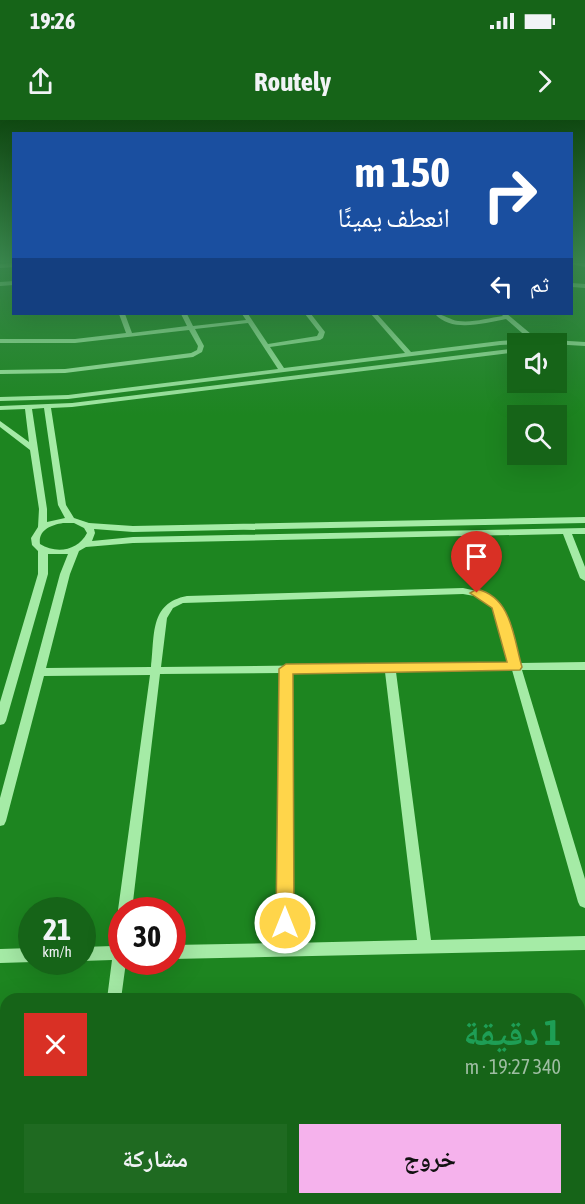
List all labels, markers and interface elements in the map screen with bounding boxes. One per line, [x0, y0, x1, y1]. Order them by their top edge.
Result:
text: 19:26 [30, 8, 75, 34]
icon: share [24, 65, 57, 98]
icon: forward [528, 65, 561, 98]
text: Routely [254, 66, 331, 97]
text: 150 m [355, 148, 450, 196]
icon: right [471, 156, 549, 234]
text: انعطف يمينًا [337, 202, 450, 233]
icon: left [485, 270, 518, 303]
text: ثم [530, 271, 549, 297]
map controls [507, 333, 567, 465]
button: sound [507, 333, 567, 393]
button: search [507, 405, 567, 465]
pin [451, 531, 502, 593]
icon: arrive [460, 540, 493, 573]
position arrow [253, 891, 317, 955]
speed limit sign: 30 [108, 897, 186, 975]
text: 21 [43, 912, 71, 946]
text: km/h [42, 943, 72, 960]
text: 1 دقيقة [464, 1011, 561, 1053]
button: close [24, 1013, 87, 1076]
text: 340 m · 19:27 [465, 1055, 561, 1078]
button: مشاركة [24, 1124, 287, 1193]
button: خروج [299, 1124, 561, 1193]

